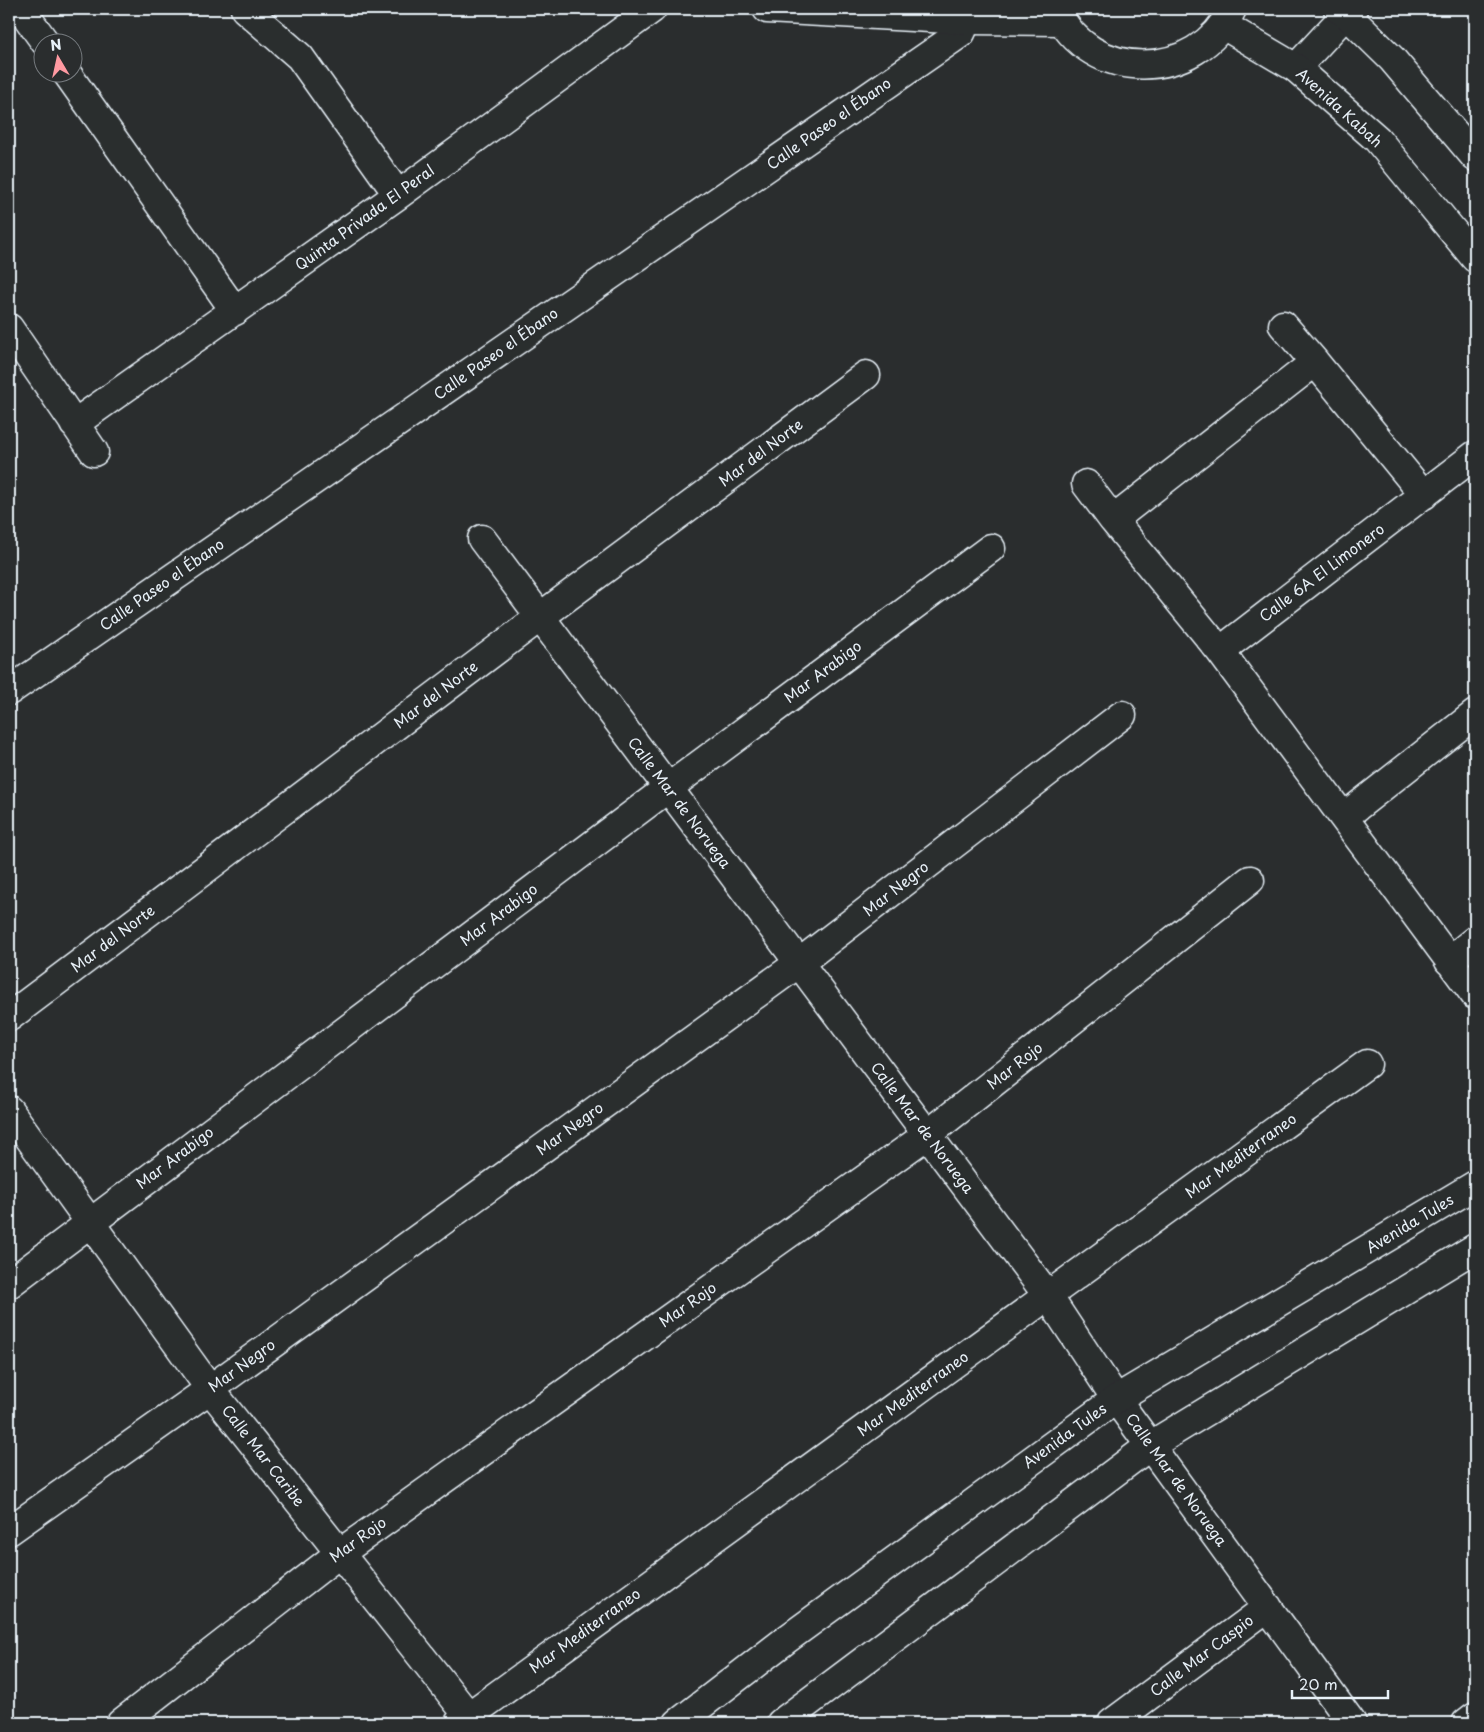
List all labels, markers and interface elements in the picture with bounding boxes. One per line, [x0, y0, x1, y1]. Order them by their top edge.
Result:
north arrow [32, 32, 82, 82]
text: N [49, 33, 63, 56]
street label: Avenida Kabah [1292, 62, 1388, 152]
street label: Calle Paseo el Ébano [761, 71, 895, 174]
street label: Quinta Privada El Peral [289, 158, 439, 275]
street label: Calle Paseo el Ébano [428, 301, 562, 404]
street label: Mar del Norte [713, 412, 807, 491]
street label: Calle 6A El Limonero [1254, 517, 1389, 627]
street label: Calle Paseo el Ébano [94, 532, 228, 635]
street label: Mar Arabigo [778, 634, 866, 708]
street label: Mar del Norte [388, 654, 482, 733]
street label: Calle Mar de Noruega [623, 731, 738, 873]
street label: Mar Negro [857, 855, 933, 921]
street label: Mar Arabigo [454, 877, 542, 951]
street label: Mar del Norte [65, 898, 159, 977]
street label: Mar Rojo [981, 1036, 1047, 1094]
street label: Calle Mar de Noruega [866, 1056, 981, 1198]
street label: Mar Negro [531, 1095, 608, 1160]
street label: Mar Mediterraneo [1180, 1106, 1301, 1203]
street label: Mar Arabigo [130, 1120, 218, 1194]
street label: Avenida Tules [1361, 1187, 1458, 1258]
street label: Mar Rojo [654, 1276, 721, 1332]
street label: Mar Negro [203, 1332, 280, 1397]
street label: Mar Mediterraneo [852, 1344, 973, 1441]
street label: Avenida Tules [1017, 1396, 1111, 1473]
street label: Calle Mar Caribe [217, 1399, 311, 1511]
street label: Calle Mar de Noruega [1121, 1408, 1234, 1551]
street label: Mar Rojo [324, 1510, 390, 1567]
street label: Mar Mediterraneo [524, 1581, 645, 1678]
street label: Calle Mar Caspio [1144, 1608, 1258, 1701]
scale bar [1292, 1667, 1388, 1699]
text: 20 m [1299, 1672, 1338, 1695]

